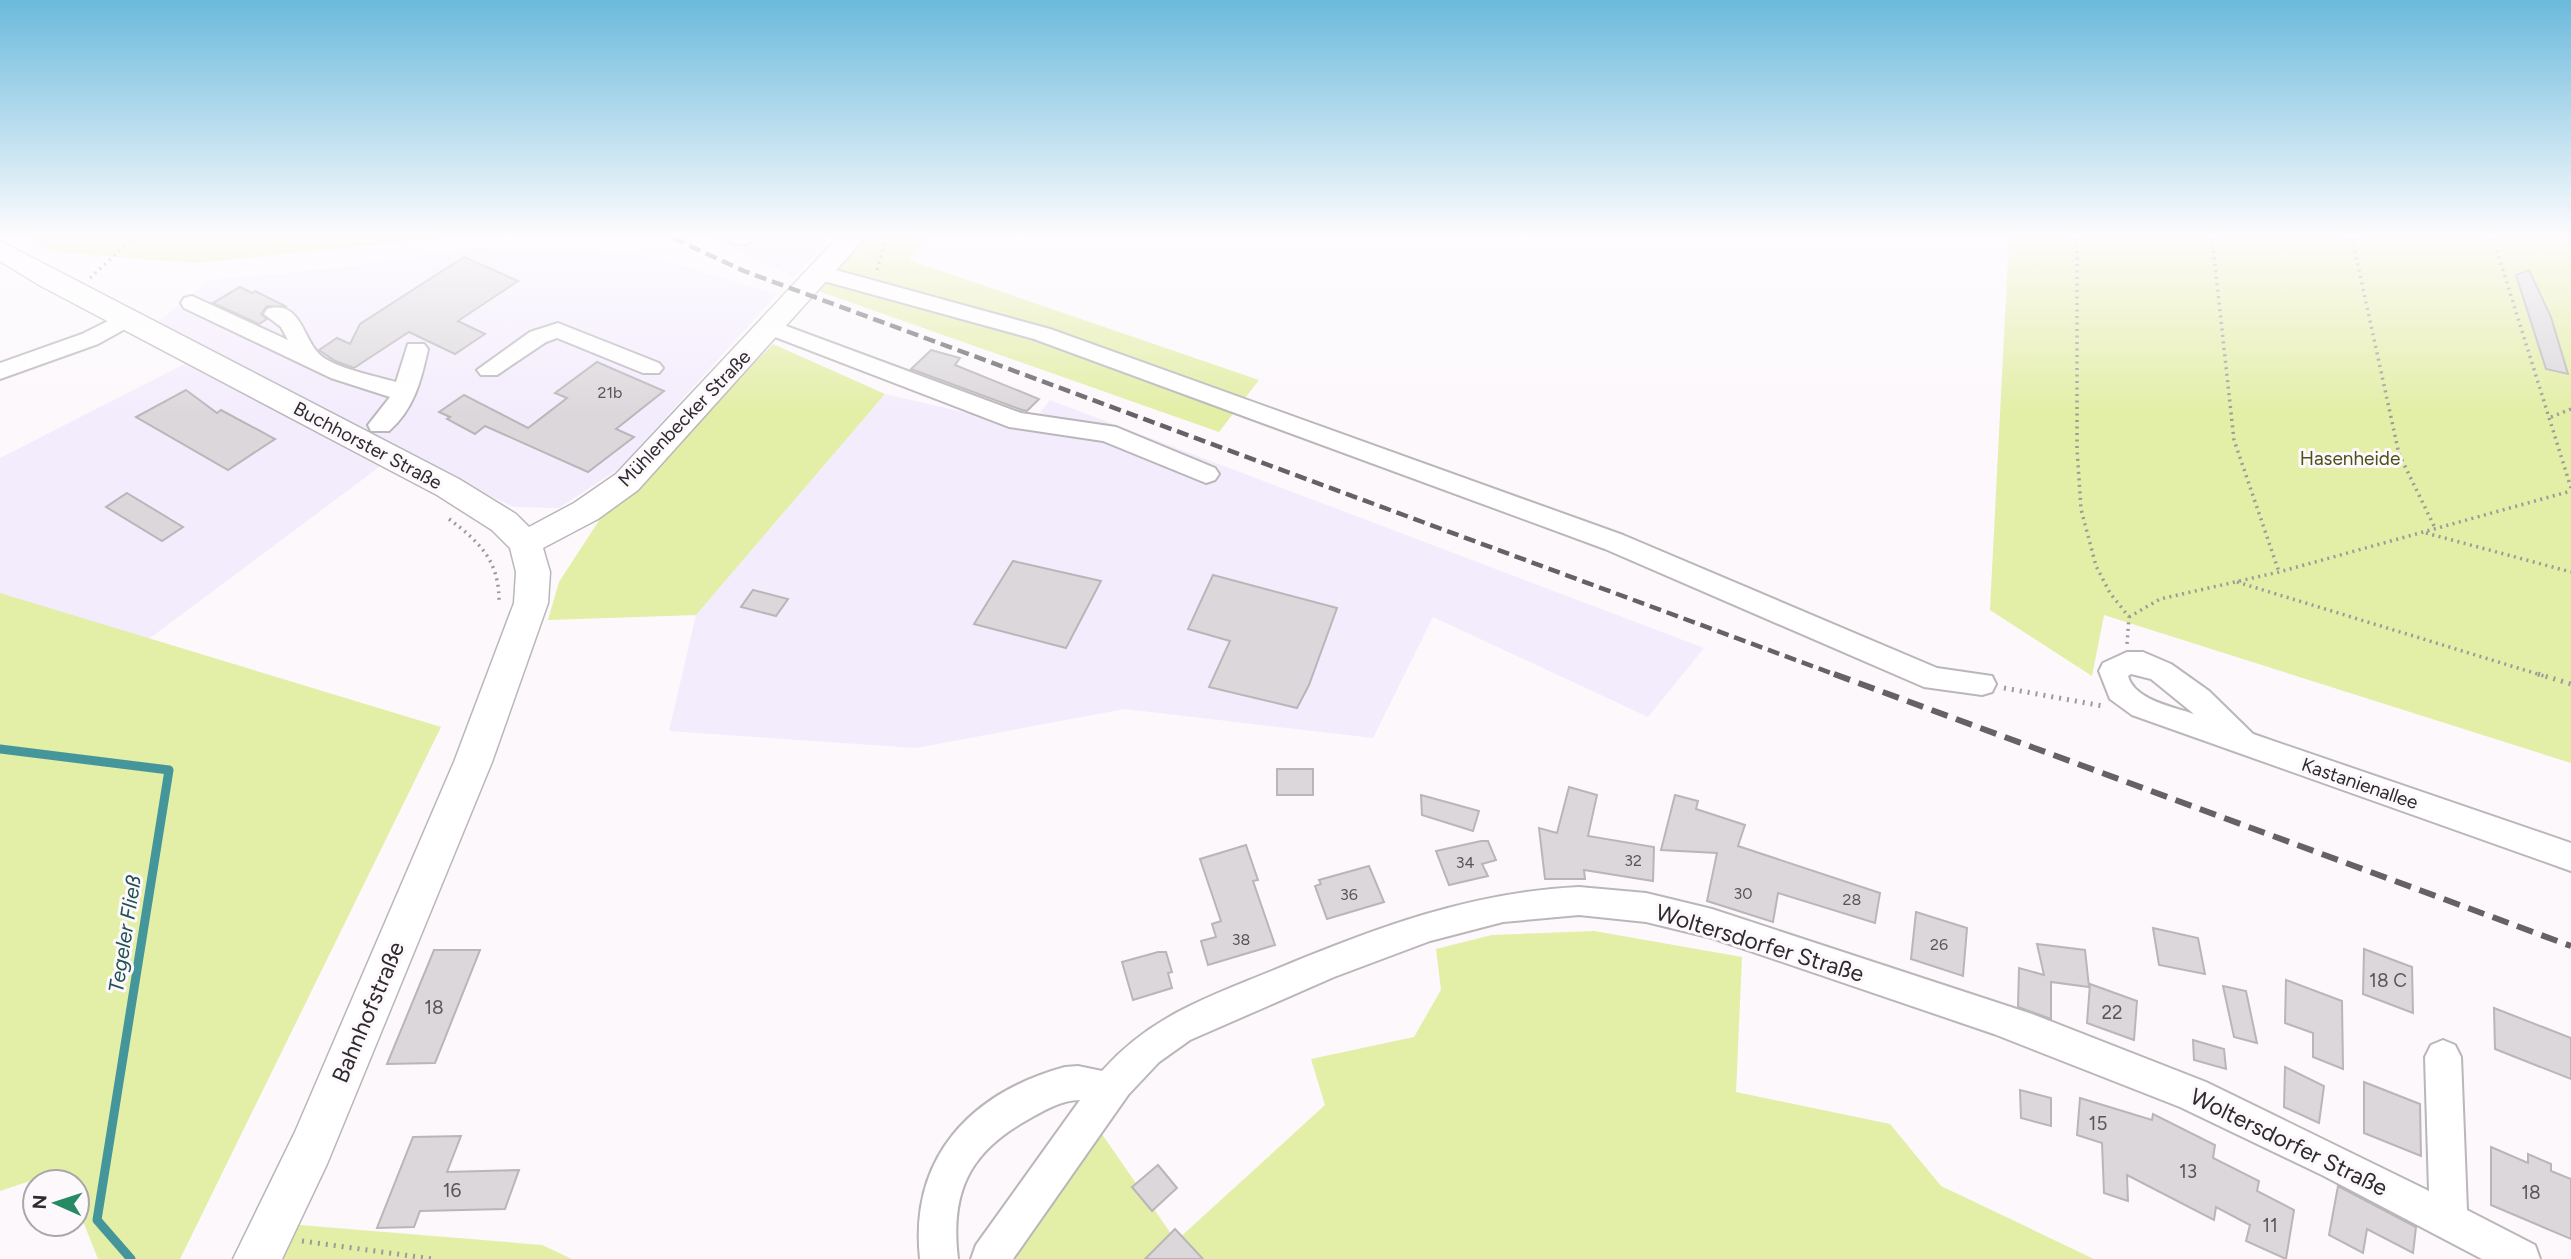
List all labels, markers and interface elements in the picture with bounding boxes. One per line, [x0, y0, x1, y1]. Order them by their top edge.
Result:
street label: Mühlenbecker Straße [613, 345, 755, 491]
house number: 21b [598, 383, 622, 402]
street label: Buchhorster Straße [290, 397, 446, 494]
park label: Hasenheide [2300, 447, 2400, 470]
street label: Kastanienallee [2299, 753, 2421, 814]
house number: 32 [1624, 851, 1642, 870]
house number: 34 [1456, 853, 1474, 872]
water label: Tegeler Fließ [103, 873, 146, 994]
house number: 30 [1734, 884, 1752, 903]
house number: 36 [1340, 885, 1358, 904]
house number: 28 [1843, 890, 1861, 909]
street label: Woltersdorfer Straße [1653, 898, 1867, 988]
house number: 38 [1232, 930, 1250, 949]
house number: 26 [1930, 935, 1948, 954]
street label: Bahnhofstraße [326, 937, 410, 1087]
house number: 18 C [2369, 969, 2407, 992]
house number: 18 [424, 996, 444, 1019]
house number: 22 [2101, 1001, 2123, 1024]
street label: Woltersdorfer Straße [2186, 1082, 2392, 1202]
house number: 15 [2089, 1112, 2107, 1135]
house number: 13 [2179, 1160, 2197, 1183]
north arrow [21, 1168, 91, 1238]
house number: 16 [443, 1179, 462, 1202]
house number: 18 [2521, 1181, 2541, 1204]
text: N [28, 1194, 51, 1210]
house number: 11 [2262, 1214, 2278, 1237]

